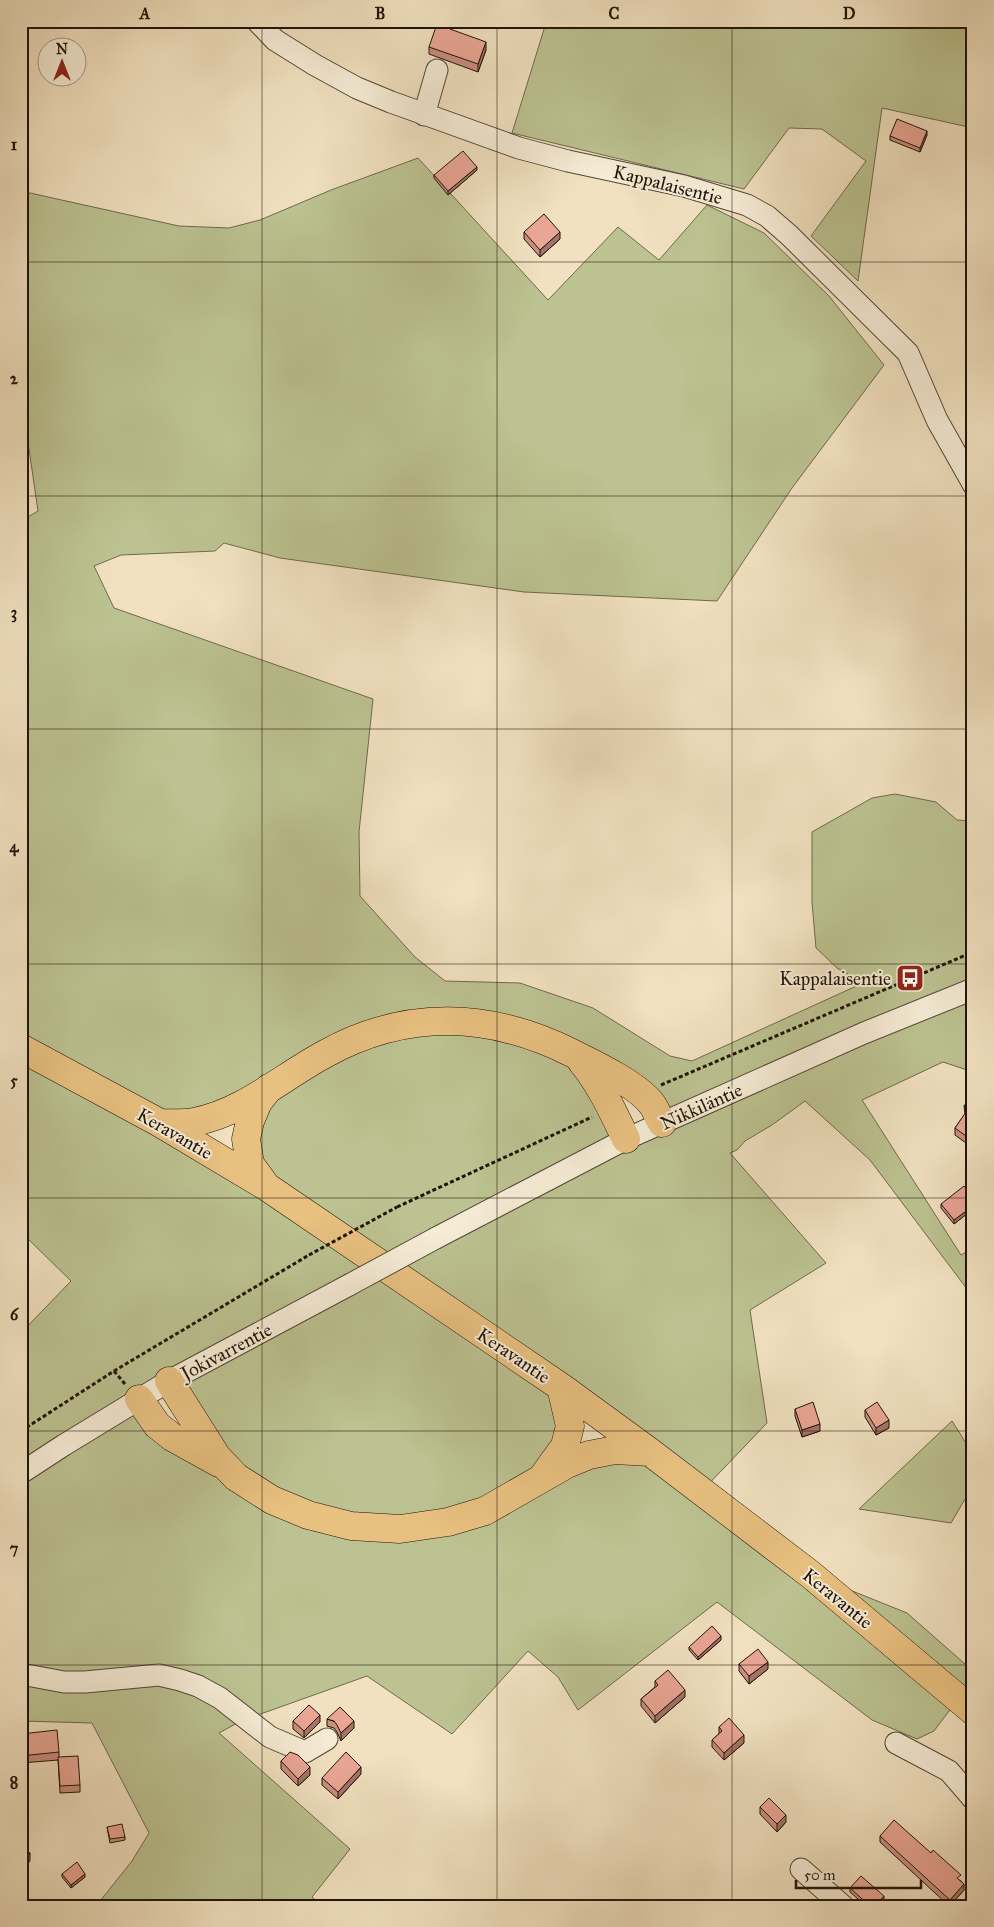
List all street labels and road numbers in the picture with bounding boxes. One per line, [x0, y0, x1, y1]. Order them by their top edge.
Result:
street label: Kappalaisentie [611, 160, 725, 209]
street label: Nikkiläntie [657, 1078, 746, 1135]
street label: Keravantie [133, 1103, 217, 1164]
street label: Jokivarrentie [175, 1318, 276, 1387]
street label: Keravantie [473, 1323, 555, 1388]
street label: Keravantie [798, 1563, 877, 1634]

